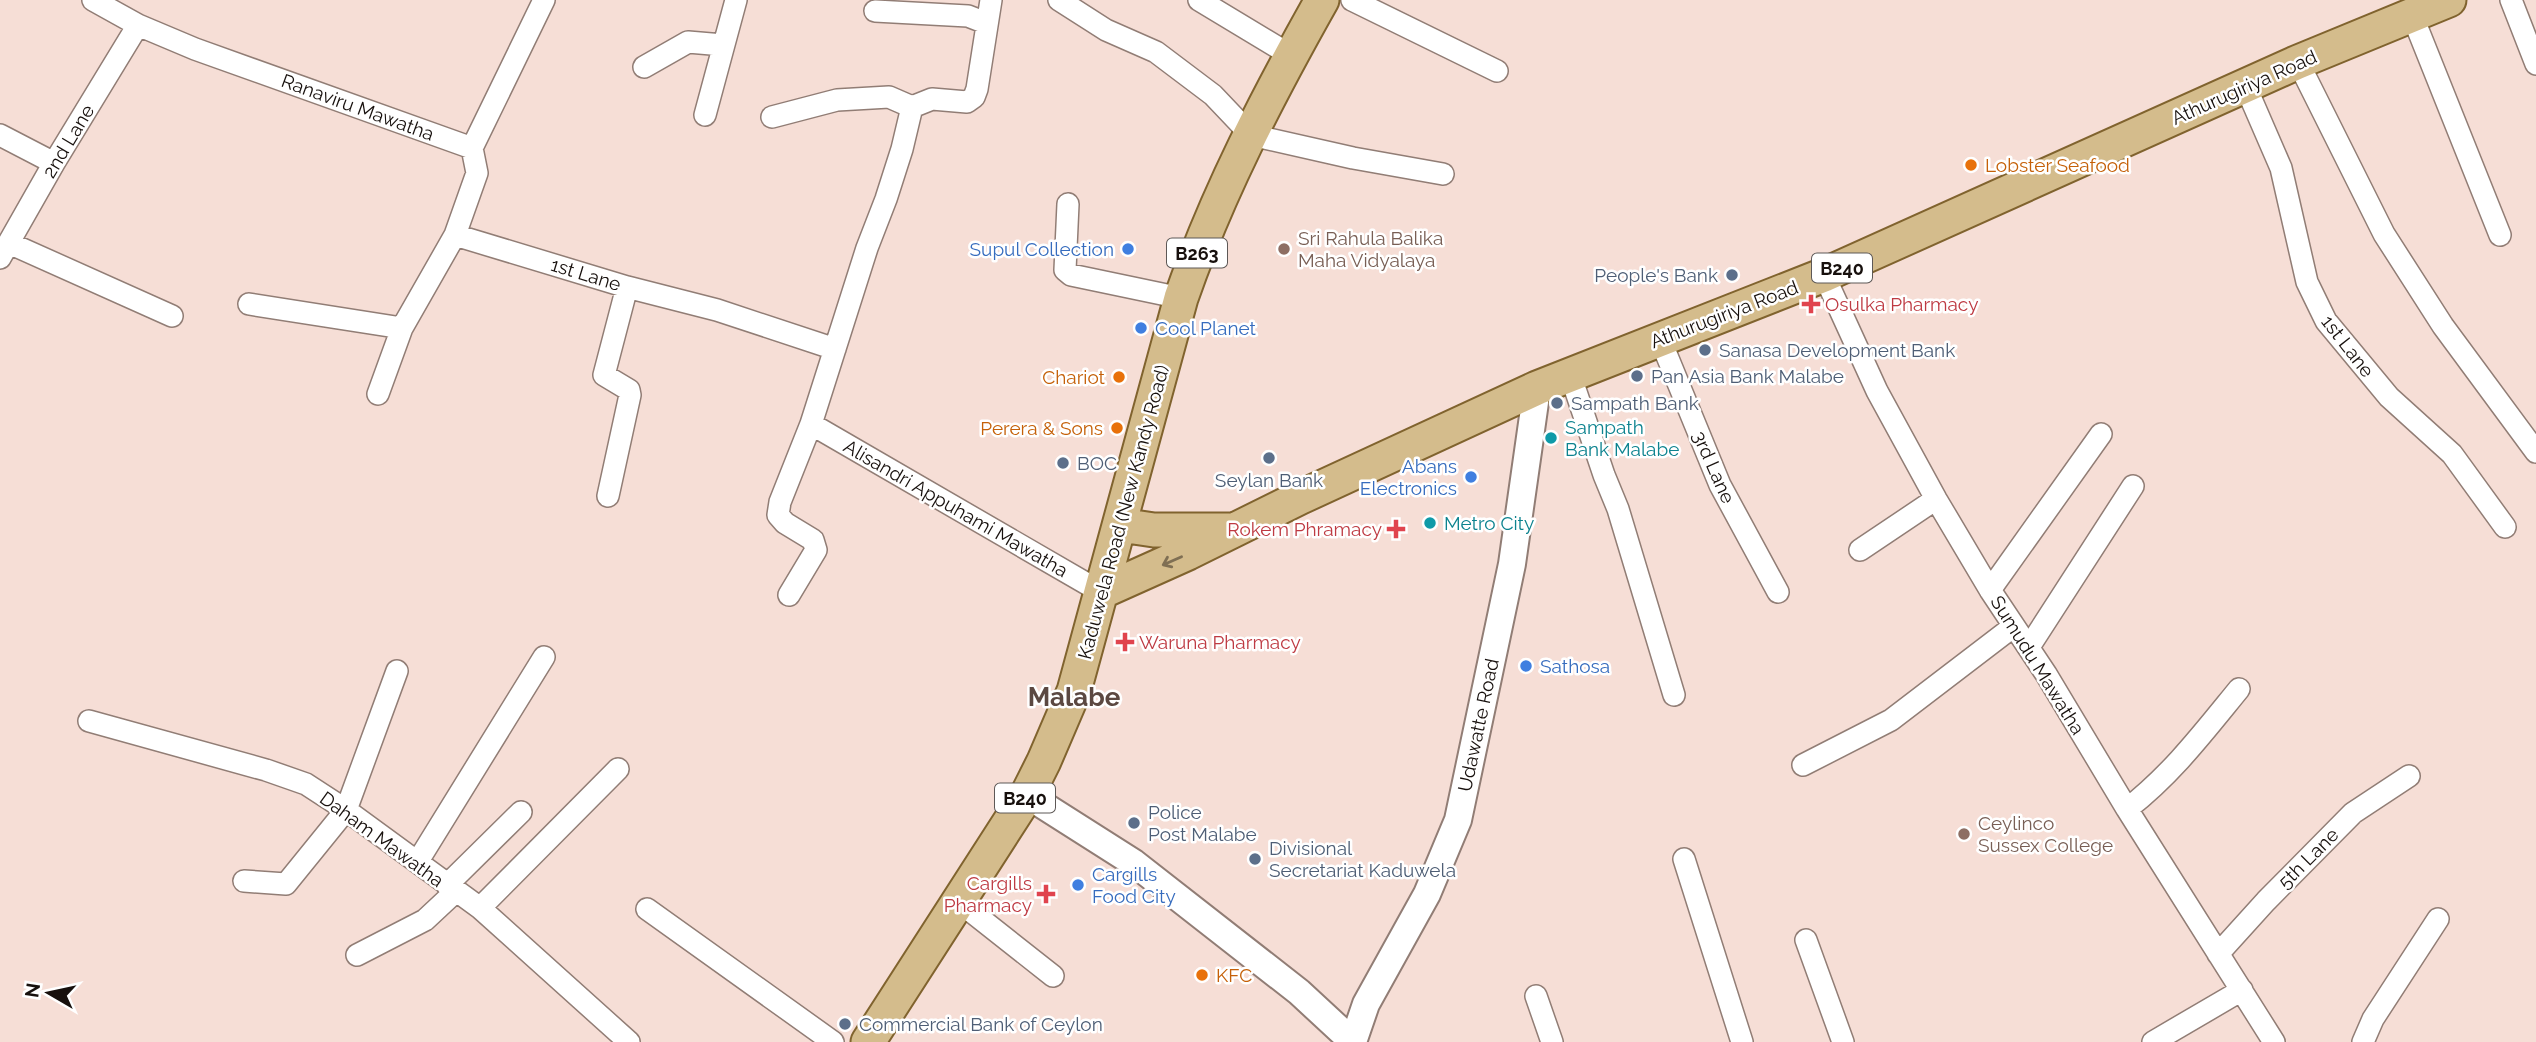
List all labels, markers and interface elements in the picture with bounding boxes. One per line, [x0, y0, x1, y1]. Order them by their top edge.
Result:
street label: Athurugiriya Road [2168, 45, 2320, 129]
street label: Ranaviru Mawatha [279, 69, 437, 145]
street label: 2nd Lane [38, 100, 98, 182]
place label: Lobster Seafood [1985, 154, 2130, 176]
marker: Lobster Seafood [1963, 157, 1979, 173]
place label: Sri Rahula Balika Maha Vidyalaya [1298, 227, 1443, 271]
place label: Supul Collection [970, 238, 1114, 260]
road number: B263 [1167, 239, 1227, 268]
marker: Supul Collection [1120, 241, 1136, 257]
marker: Sri Rahula Balika Maha Vidyalaya [1276, 241, 1292, 257]
street label: 1st Lane [548, 253, 624, 295]
road number: B240 [1812, 254, 1872, 282]
place label: People's Bank [1594, 264, 1718, 286]
marker: People's Bank [1724, 267, 1740, 283]
street label: Athurugiriya Road [1647, 276, 1801, 352]
place label: Osulka Pharmacy [1825, 293, 1978, 315]
marker: Osulka Pharmacy [1803, 296, 1819, 312]
street label: 1st Lane [2317, 311, 2379, 381]
place label: Cool Planet [1155, 317, 1257, 339]
marker: Cool Planet [1133, 320, 1149, 336]
place label: Sanasa Development Bank [1719, 339, 1955, 361]
marker: Sanasa Development Bank [1697, 342, 1713, 358]
street label: Kaduwela Road (New Kandy Road) [1073, 362, 1173, 662]
place label: Pan Asia Bank Malabe [1651, 365, 1844, 387]
place label: Chariot [1042, 366, 1106, 388]
marker: Pan Asia Bank Malabe [1629, 368, 1645, 384]
marker: Chariot [1111, 369, 1127, 385]
place label: Sampath Bank [1571, 392, 1699, 414]
marker: Sampath Bank [1549, 395, 1565, 411]
place label: Sampath Bank Malabe [1565, 416, 1679, 460]
place label: Perera & Sons [980, 417, 1103, 439]
marker: Perera & Sons [1109, 420, 1125, 436]
street label: 3rd Lane [1688, 427, 1740, 507]
marker: Sampath Bank Malabe [1543, 430, 1559, 446]
street label: Alisandri Appuhami Mawatha [840, 435, 1072, 581]
marker: Seylan Bank [1261, 450, 1277, 466]
place label: BOC [1077, 452, 1117, 474]
marker: BOC [1055, 455, 1071, 471]
place label: Abans Electronics [1360, 455, 1457, 499]
place label: Seylan Bank [1215, 469, 1323, 491]
marker: Abans Electronics [1463, 469, 1479, 485]
place label: Metro City [1444, 512, 1534, 534]
marker: Metro City [1422, 515, 1438, 531]
place label: Rokem Phramacy [1227, 518, 1382, 540]
marker: Rokem Phramacy [1388, 521, 1404, 537]
one-way arrow [1161, 555, 1183, 568]
street label: Sumudu Mawatha [1986, 592, 2090, 738]
place label: Waruna Pharmacy [1139, 631, 1301, 653]
marker: Waruna Pharmacy [1117, 634, 1133, 650]
place label: Sathosa [1540, 655, 1610, 677]
street label: Udawatte Road [1453, 656, 1503, 794]
marker: Sathosa [1518, 658, 1534, 674]
district label: Malabe [1028, 682, 1121, 712]
road number: B240 [995, 784, 1055, 812]
street label: Daham Mawatha [316, 787, 448, 891]
place label: Police Post Malabe [1148, 801, 1257, 845]
place label: Ceylinco Sussex College [1978, 812, 2113, 856]
marker: Police Post Malabe [1126, 815, 1142, 831]
street label: 5th Lane [2273, 823, 2343, 893]
marker: Ceylinco Sussex College [1956, 826, 1972, 842]
place label: Divisional Secretariat Kaduwela [1269, 837, 1456, 881]
marker: Divisional Secretariat Kaduwela [1247, 851, 1263, 867]
place label: Cargills Food City [1092, 863, 1176, 907]
place label: Cargills Pharmacy [944, 872, 1032, 916]
marker: Cargills Food City [1070, 877, 1086, 893]
marker: Cargills Pharmacy [1038, 886, 1054, 902]
north arrow [14, 958, 84, 1028]
place label: KFC [1216, 964, 1252, 986]
marker: KFC [1194, 967, 1210, 983]
text: N [20, 981, 44, 999]
place label: Commercial Bank of Ceylon [859, 1013, 1103, 1035]
marker: Commercial Bank of Ceylon [837, 1016, 853, 1032]

